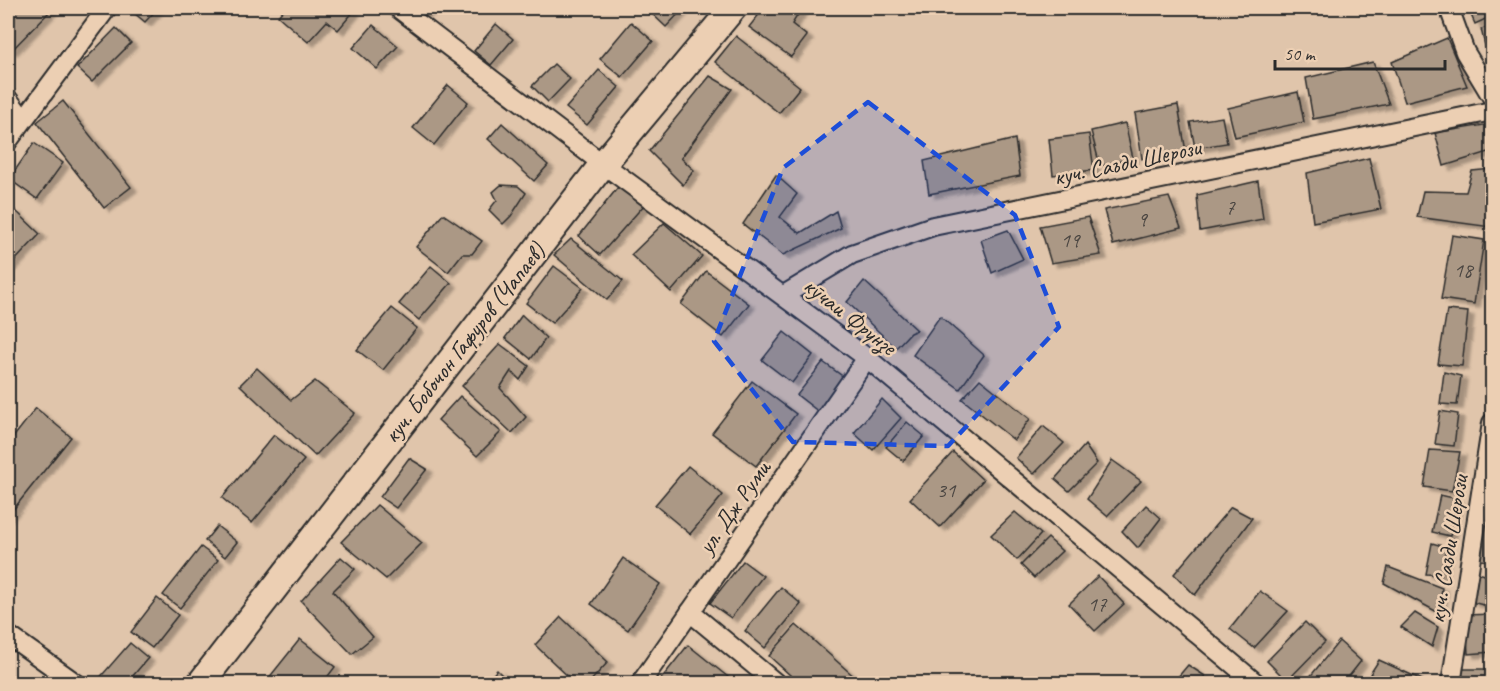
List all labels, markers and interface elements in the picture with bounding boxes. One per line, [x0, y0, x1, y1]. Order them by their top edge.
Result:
scale bar [1275, 33, 1444, 71]
text: 50 m [1284, 43, 1317, 65]
street label: куч. Саъди Шерози [1051, 131, 1205, 192]
house number: 7 [1225, 194, 1236, 220]
house number: 9 [1137, 206, 1148, 232]
house number: 19 [1061, 227, 1081, 253]
street label: куч. Бобочон Гафуров (Чапаев) [376, 236, 552, 449]
house number: 18 [1454, 257, 1475, 283]
street label: кӯчаи Фрунзе [797, 270, 904, 364]
street label: ул. Дж Руми [690, 453, 778, 561]
street label: куч. Саъди Шерози [1421, 471, 1475, 625]
house number: 31 [937, 477, 957, 503]
house number: 17 [1088, 591, 1108, 617]

